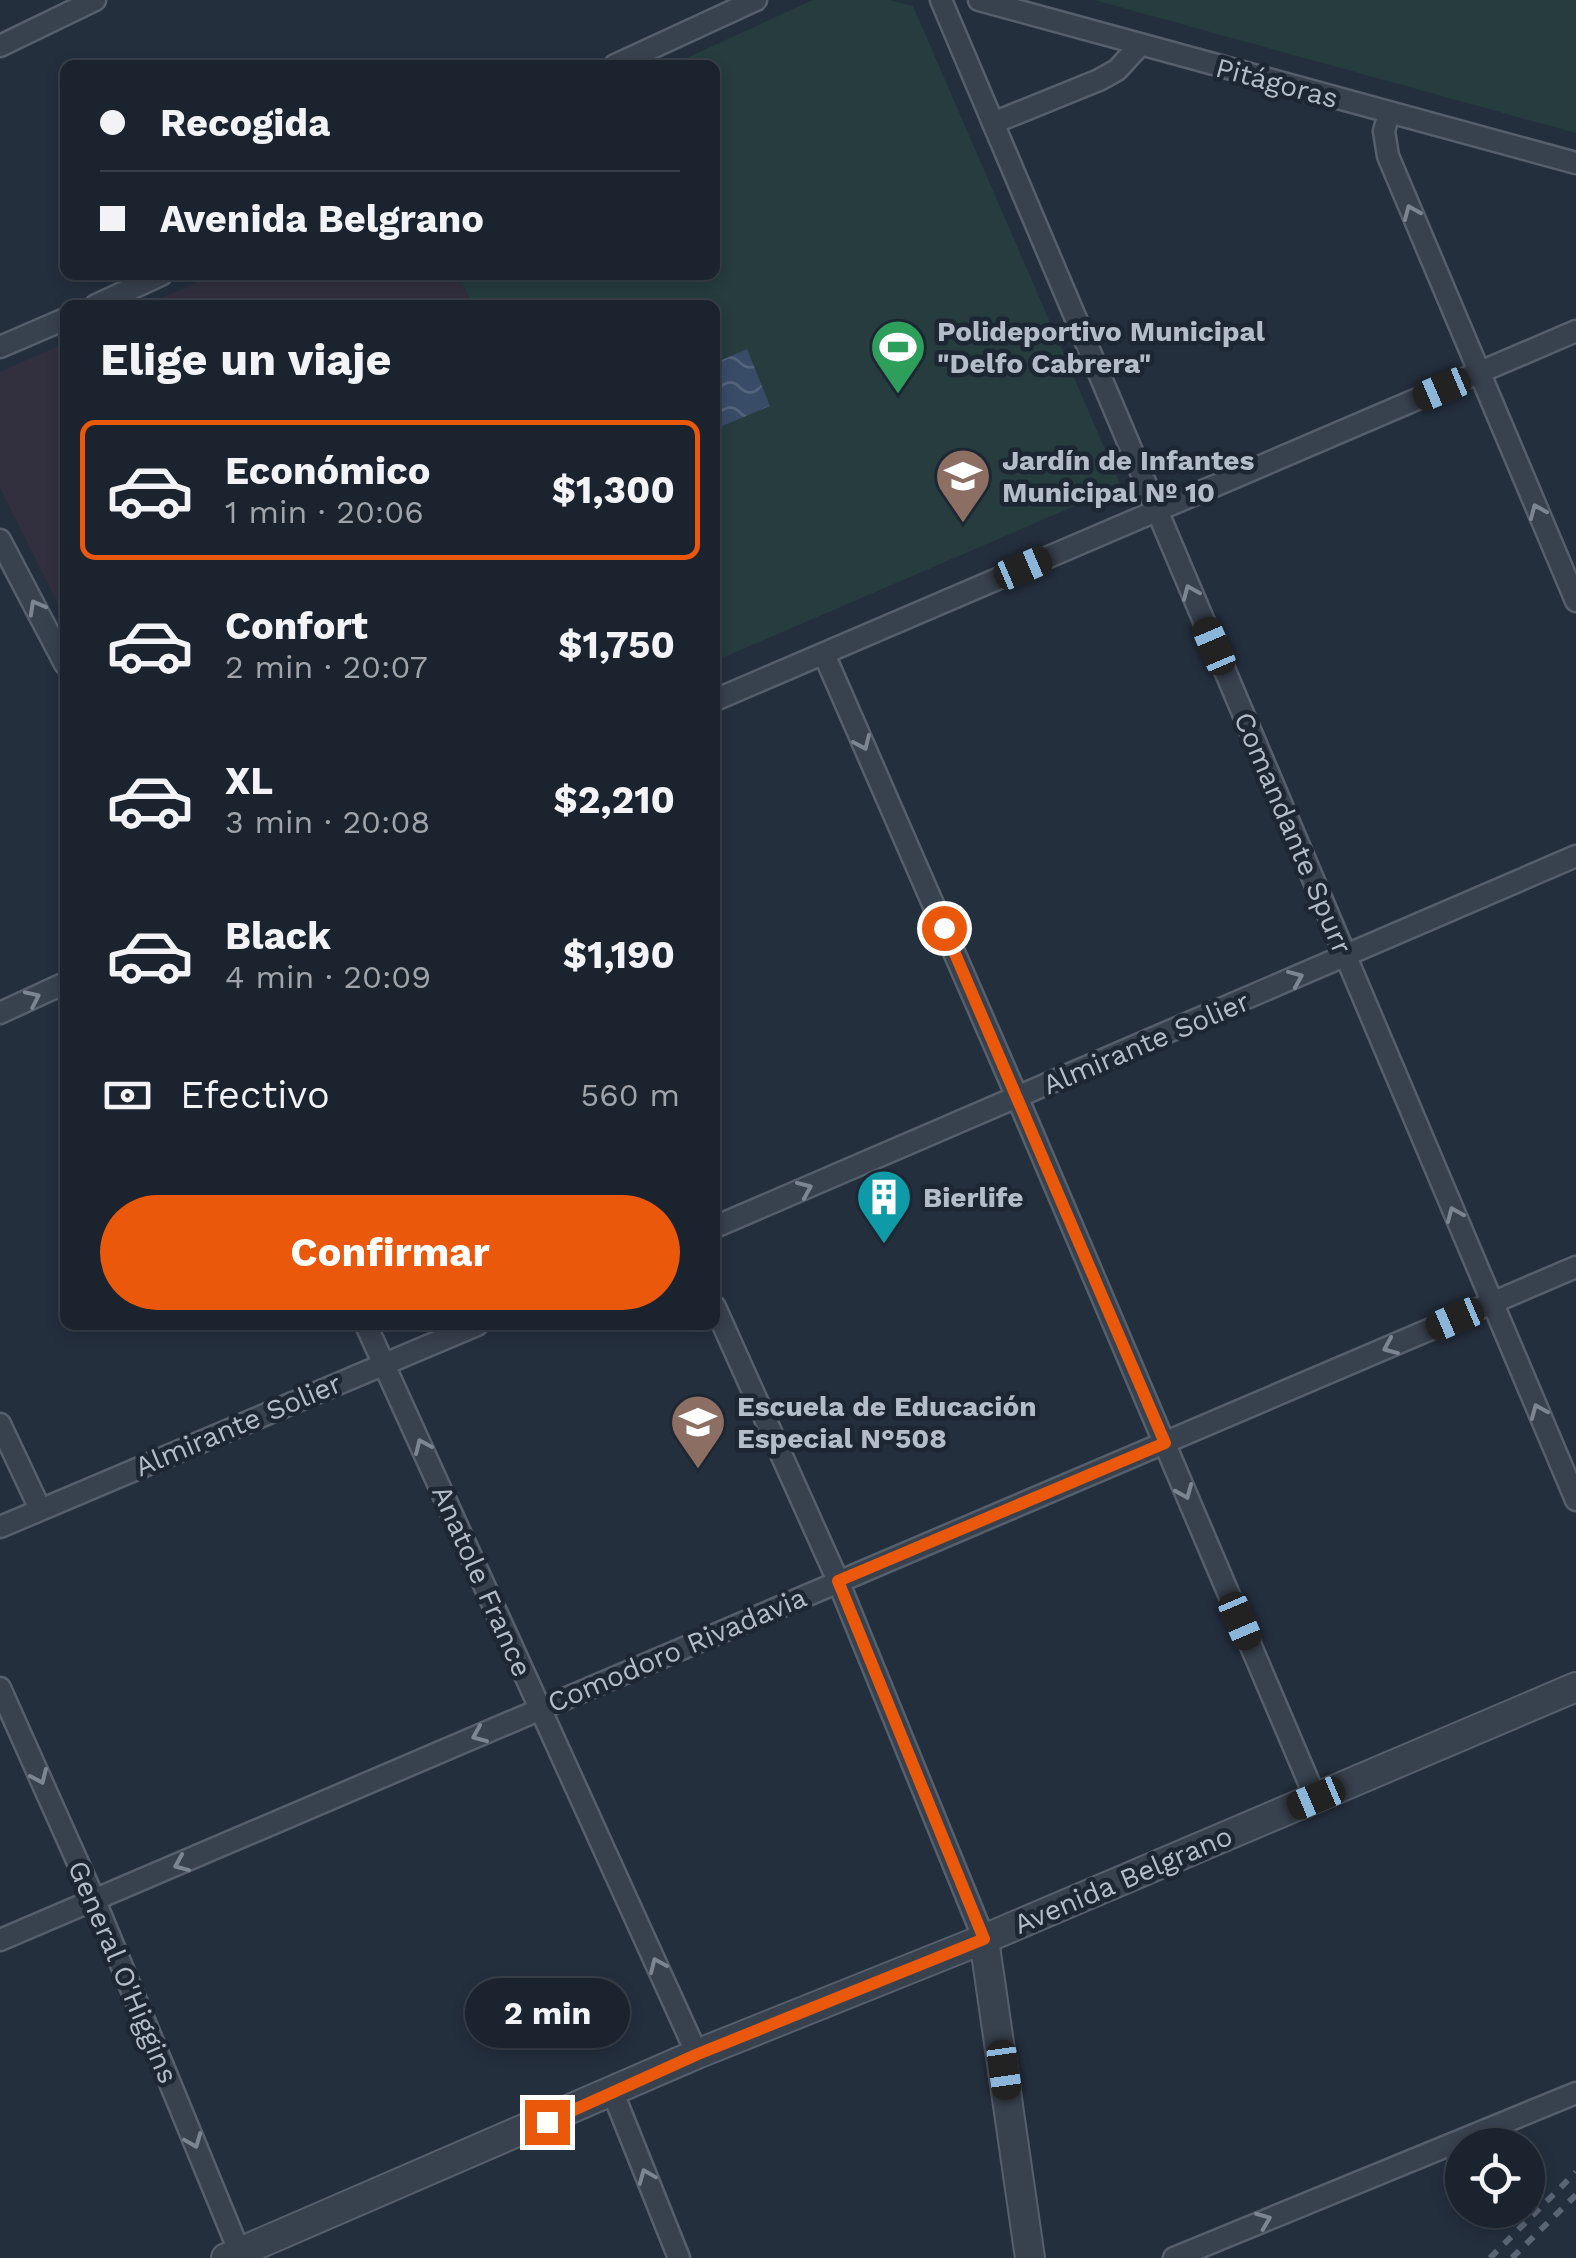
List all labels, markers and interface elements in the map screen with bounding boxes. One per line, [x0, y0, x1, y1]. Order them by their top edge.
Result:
street label: Pitágoras [1212, 51, 1342, 115]
text: Recogida [160, 101, 330, 145]
text: Avenida Belgrano [160, 197, 484, 241]
one-way arrow [1403, 204, 1423, 222]
place label: Polideportivo Municipal "Delfo Cabrera" [937, 315, 1266, 380]
sports icon: Polideportivo Municipal "Delfo Cabrera" [868, 317, 928, 396]
text: Elige un viaje [100, 333, 392, 386]
car [1409, 363, 1475, 415]
place label: Jardín de Infantes Municipal Nº 10 [1002, 444, 1254, 509]
icon: car [105, 445, 195, 535]
school or university icon: Jardín de Infantes Municipal Nº 10 [933, 446, 993, 525]
text: Económico [225, 449, 430, 493]
text: $1,300 [552, 468, 675, 512]
text: 1 min · 20:06 [225, 493, 424, 531]
one-way arrow [1529, 503, 1549, 521]
car [990, 542, 1056, 594]
one-way arrow [1182, 584, 1202, 602]
one-way arrow [28, 599, 48, 617]
icon: car [105, 600, 195, 690]
text: Confort [225, 604, 368, 648]
car [1188, 613, 1240, 679]
text: $1,750 [558, 623, 675, 667]
text: 2 min · 20:07 [225, 648, 428, 686]
street label: Comandante Spurr [1227, 707, 1359, 959]
one-way arrow [851, 733, 871, 751]
icon: car [105, 755, 195, 845]
text: XL [225, 759, 273, 803]
text: $2,210 [553, 778, 675, 822]
text: 3 min · 20:08 [225, 803, 430, 841]
route start [922, 906, 967, 951]
icon: car [105, 910, 195, 1000]
text: Black [225, 914, 331, 958]
text: $1,190 [563, 933, 675, 977]
text: 4 min · 20:09 [225, 958, 431, 996]
one-way arrow [1286, 970, 1304, 990]
street label: Almirante Solier [1038, 985, 1254, 1101]
one-way arrow [22, 990, 40, 1010]
icon: cash [100, 1068, 155, 1123]
text: Efectivo [180, 1073, 330, 1117]
text: 560 m [581, 1076, 680, 1114]
building icon: Bierlife [854, 1167, 914, 1246]
one-way arrow [795, 1181, 813, 1201]
place label: Bierlife [923, 1181, 1024, 1214]
button: Confirmar [100, 1195, 680, 1310]
one-way arrow [1446, 1206, 1466, 1224]
car [1422, 1293, 1488, 1345]
one-way arrow [1382, 1335, 1400, 1355]
street label: Almirante Solier [130, 1367, 346, 1483]
place label: Escuela de Educación Especial N°508 [737, 1390, 1037, 1455]
school or university icon: Escuela de Educación Especial N°508 [668, 1392, 728, 1471]
one-way arrow [1529, 1403, 1549, 1421]
one-way arrow [414, 1438, 434, 1456]
street label: Anatole France [425, 1480, 539, 1682]
one-way arrow [1174, 1482, 1194, 1500]
street label: Comodoro Rivadavia [543, 1580, 812, 1719]
car [1214, 1588, 1266, 1654]
one-way arrow [471, 1723, 489, 1743]
one-way arrow [28, 1767, 48, 1785]
car [1283, 1772, 1349, 1824]
street label: Avenida Belgrano [1009, 1819, 1237, 1941]
one-way arrow [173, 1852, 191, 1872]
street label: General O'Higgins [61, 1856, 185, 2088]
one-way arrow [650, 1957, 670, 1975]
callout: 2 min [464, 1977, 630, 2047]
text: 2 min [504, 1994, 591, 2032]
car [985, 2038, 1023, 2102]
route end [525, 2100, 570, 2145]
map controls [1445, 2128, 1545, 2228]
button: locate [1445, 2128, 1545, 2228]
one-way arrow [182, 2131, 202, 2149]
one-way arrow [637, 2168, 657, 2185]
one-way arrow [1254, 2212, 1272, 2232]

